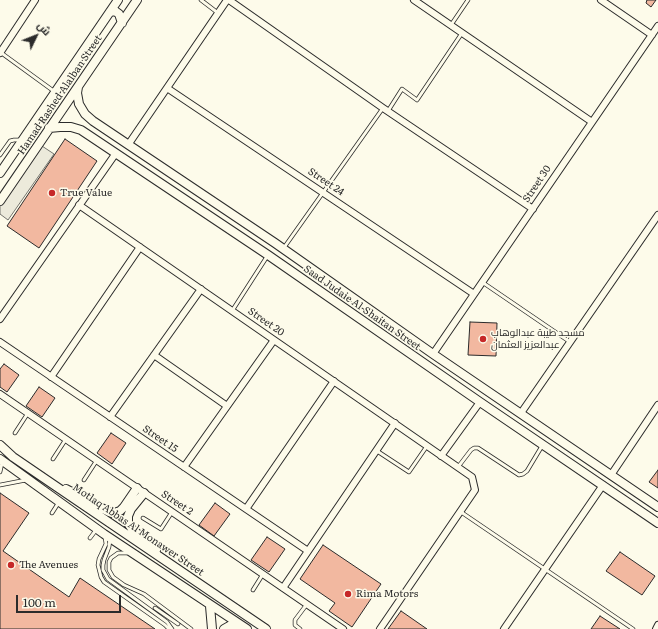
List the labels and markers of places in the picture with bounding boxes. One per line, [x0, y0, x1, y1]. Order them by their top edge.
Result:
place label: True Value [60, 187, 112, 199]
marker: True Value [47, 188, 57, 198]
place label: مسجد طيبة عبدالوهاب عبدالعزيز العثمان [491, 327, 585, 350]
marker: مسجد طيبة عبدالوهاب عبدالعزيز العثمان [478, 334, 488, 344]
place label: The Avenues [19, 559, 78, 571]
marker: The Avenues [6, 560, 16, 570]
place label: Rima Motors [356, 588, 418, 600]
marker: Rima Motors [343, 589, 353, 599]

